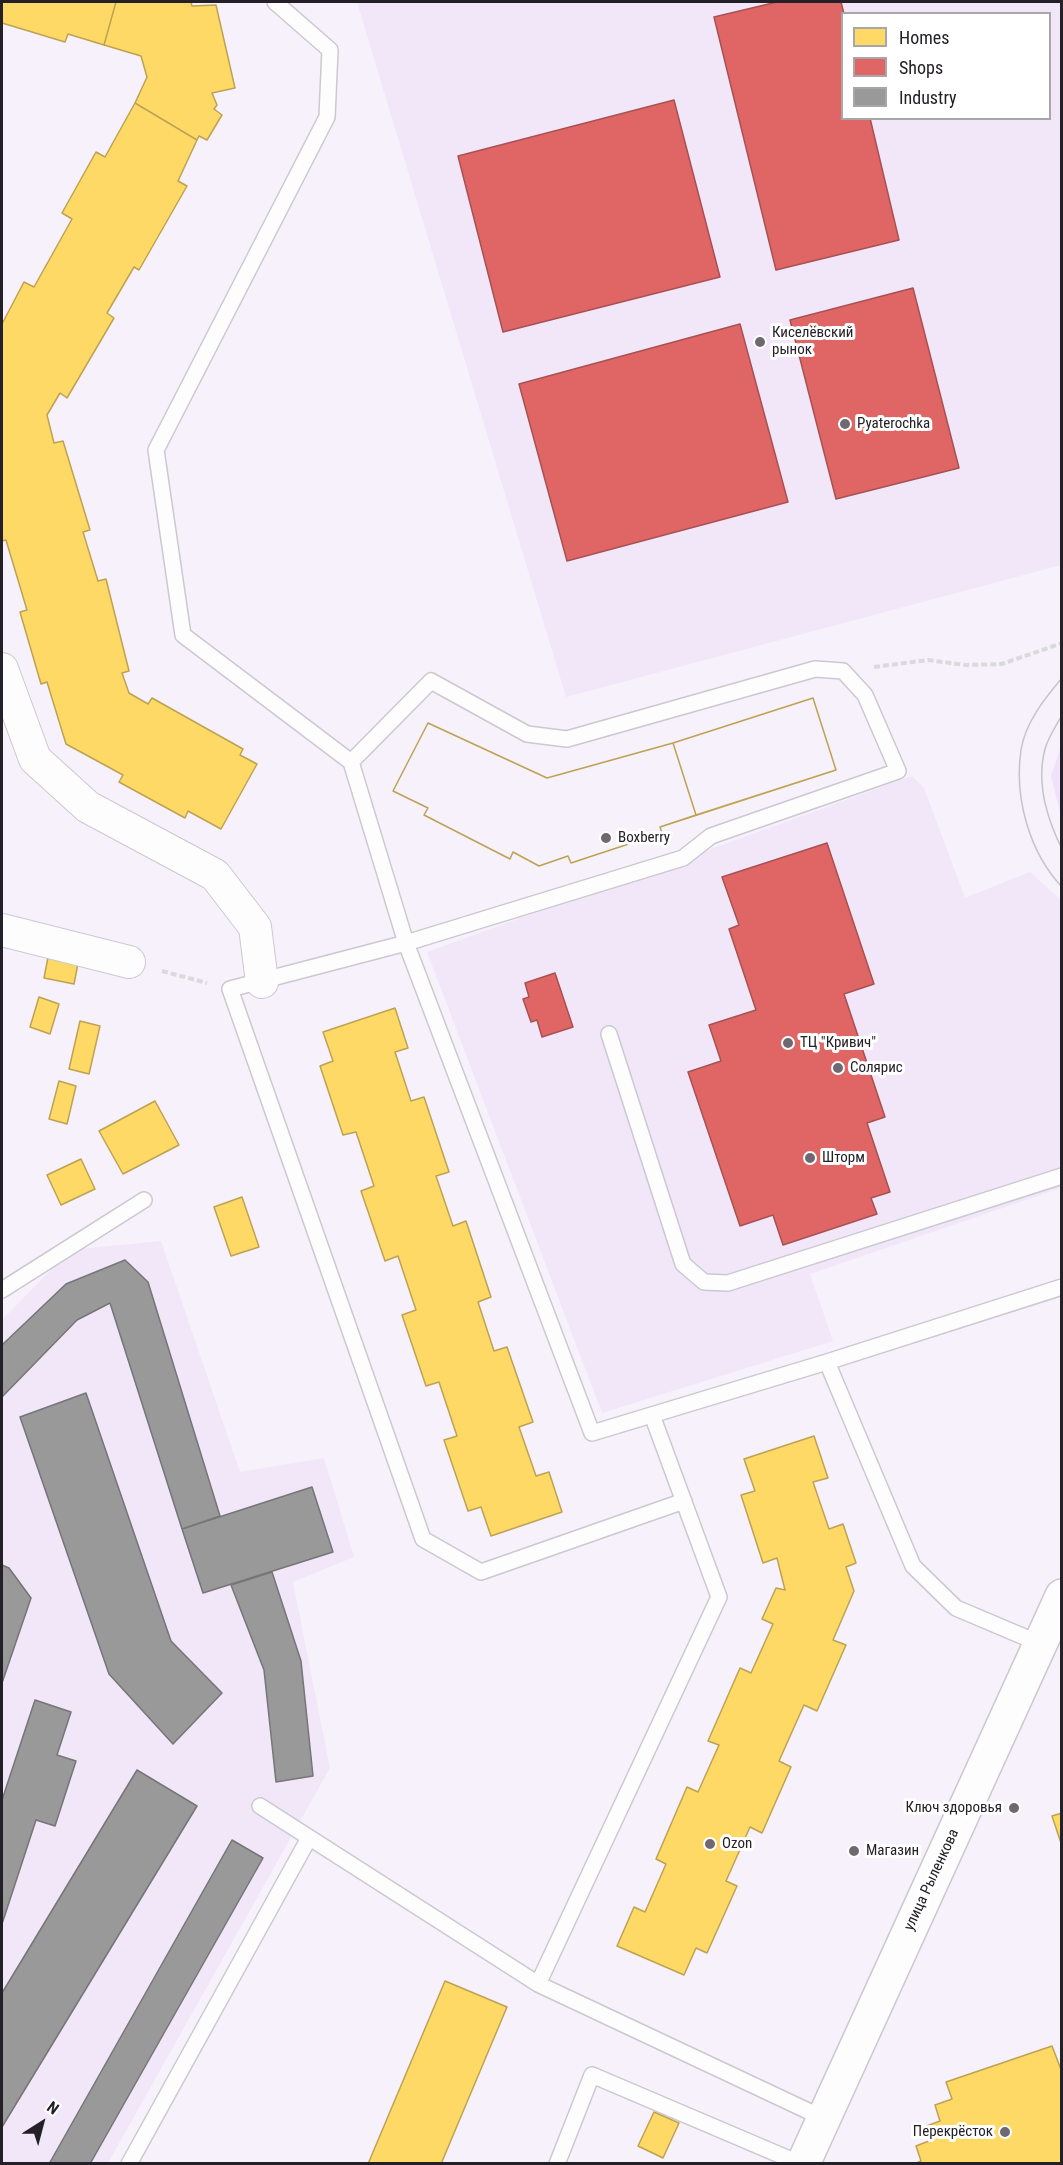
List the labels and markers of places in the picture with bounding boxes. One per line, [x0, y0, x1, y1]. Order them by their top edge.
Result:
place label: Киселёвский рынок [772, 324, 853, 359]
marker: Киселёвский рынок [753, 335, 767, 349]
place label: Pyaterochka [857, 415, 930, 433]
marker: Pyaterochka [838, 417, 852, 431]
place label: Boxberry [618, 829, 670, 847]
marker: Boxberry [599, 831, 613, 845]
place label: ТЦ "Кривич" [800, 1034, 876, 1052]
marker: ТЦ "Кривич" [781, 1036, 795, 1050]
place label: Солярис [850, 1059, 903, 1077]
marker: Солярис [831, 1061, 845, 1075]
place label: Шторм [822, 1149, 865, 1167]
marker: Шторм [803, 1151, 817, 1165]
place label: Ключ здоровья [906, 1799, 1002, 1817]
marker: Ключ здоровья [1007, 1801, 1021, 1815]
place label: Ozon [722, 1835, 752, 1853]
marker: Ozon [703, 1837, 717, 1851]
place label: Магазин [866, 1842, 919, 1860]
marker: Магазин [847, 1844, 861, 1858]
place label: Перекрёсток [913, 2123, 993, 2141]
marker: Перекрёсток [998, 2125, 1012, 2139]

